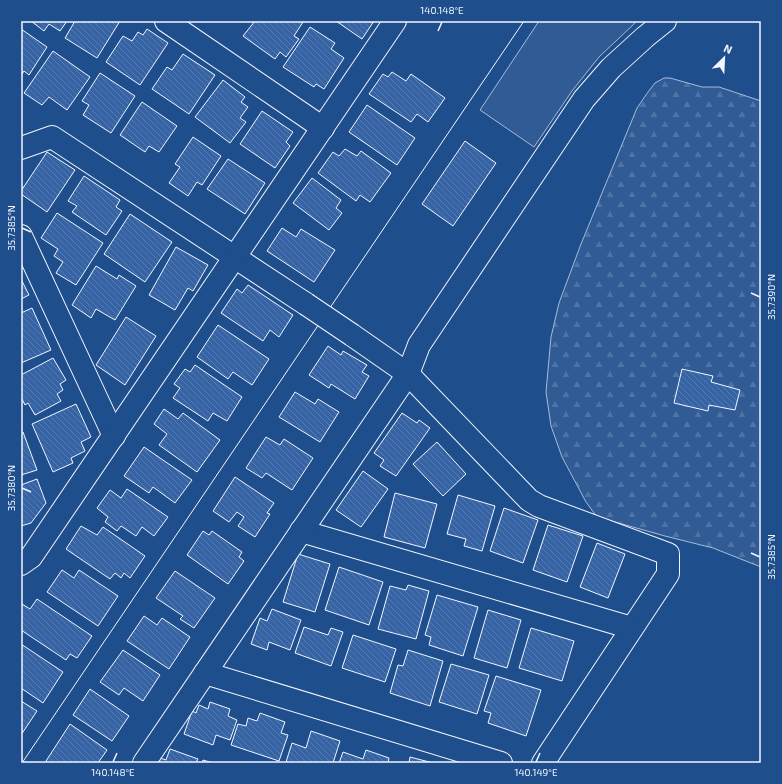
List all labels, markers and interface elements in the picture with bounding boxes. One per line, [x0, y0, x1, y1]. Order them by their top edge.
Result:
text: 140.148°E [420, 4, 464, 16]
north arrow [704, 38, 744, 78]
text: N [722, 41, 735, 56]
text: 35.7385°N [5, 205, 17, 251]
text: 35.7390°N [765, 274, 777, 320]
text: 35.7380°N [5, 465, 17, 511]
text: 35.7385°N [765, 534, 777, 580]
text: 140.148°E [91, 766, 135, 778]
text: 140.149°E [514, 766, 558, 778]

